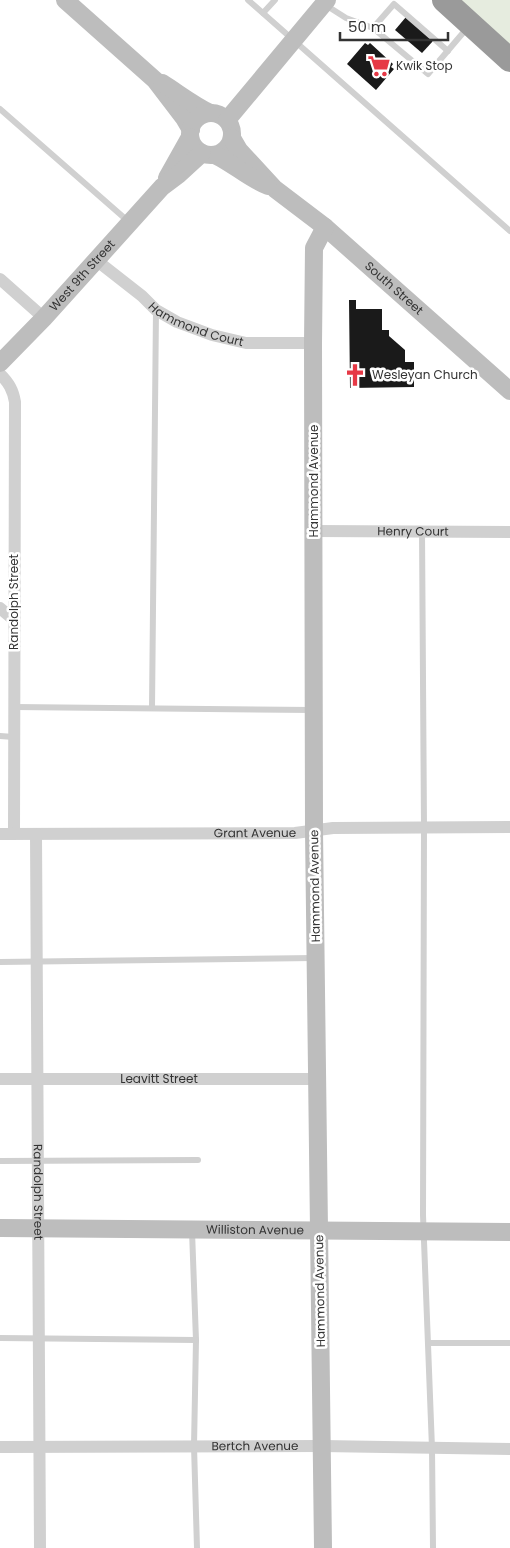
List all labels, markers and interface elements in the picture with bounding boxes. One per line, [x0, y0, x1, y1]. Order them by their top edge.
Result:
scale bar [340, 10, 448, 42]
text: 50 m [348, 16, 386, 37]
supermarket icon: Kwik Stop [366, 53, 392, 79]
place label: Kwik Stop [396, 57, 453, 74]
street label: West 9th Street [45, 236, 119, 315]
street label: South Street [361, 257, 427, 318]
street label: Hammond Court [145, 298, 245, 350]
church icon: Wesleyan Church [342, 362, 368, 388]
place label: Wesleyan Church [372, 366, 478, 383]
street label: Hammond Avenue [305, 425, 322, 537]
street label: Henry Court [377, 522, 449, 540]
street label: Randolph Street [5, 554, 22, 650]
street label: Grant Avenue [214, 824, 296, 841]
street label: Hammond Avenue [305, 829, 324, 943]
street label: Leavitt Street [120, 1070, 198, 1087]
street label: Randolph Street [30, 1144, 47, 1240]
street label: Williston Avenue [206, 1221, 304, 1238]
street label: Hammond Avenue [310, 1234, 329, 1348]
street label: Bertch Avenue [211, 1437, 299, 1454]

